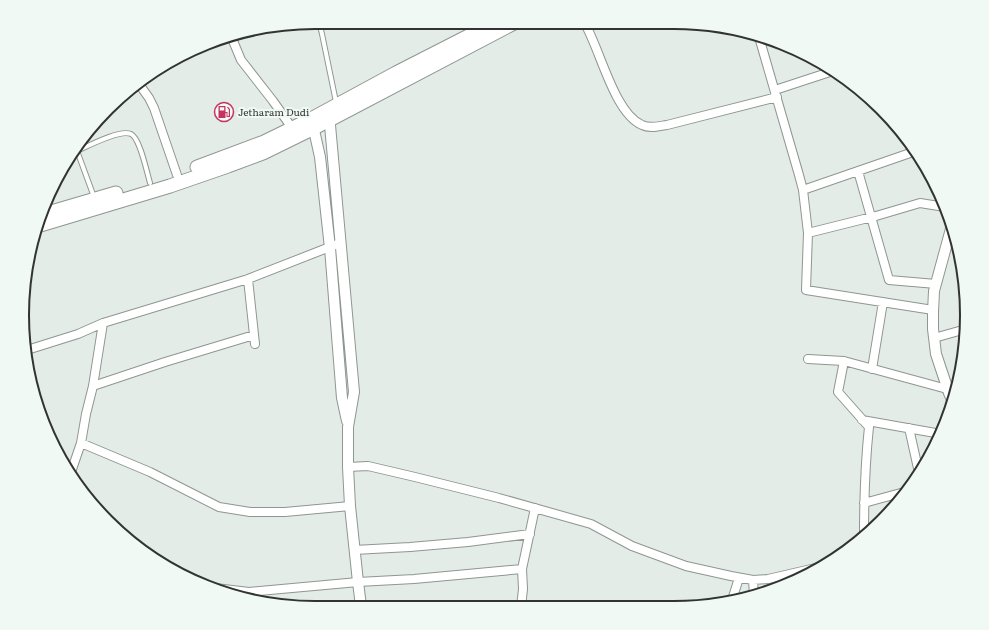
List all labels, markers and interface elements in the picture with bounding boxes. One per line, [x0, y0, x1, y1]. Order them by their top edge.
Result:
fuel station icon: Jetharam Dudi [213, 101, 235, 123]
place label: Jetharam Dudi [238, 104, 310, 119]

